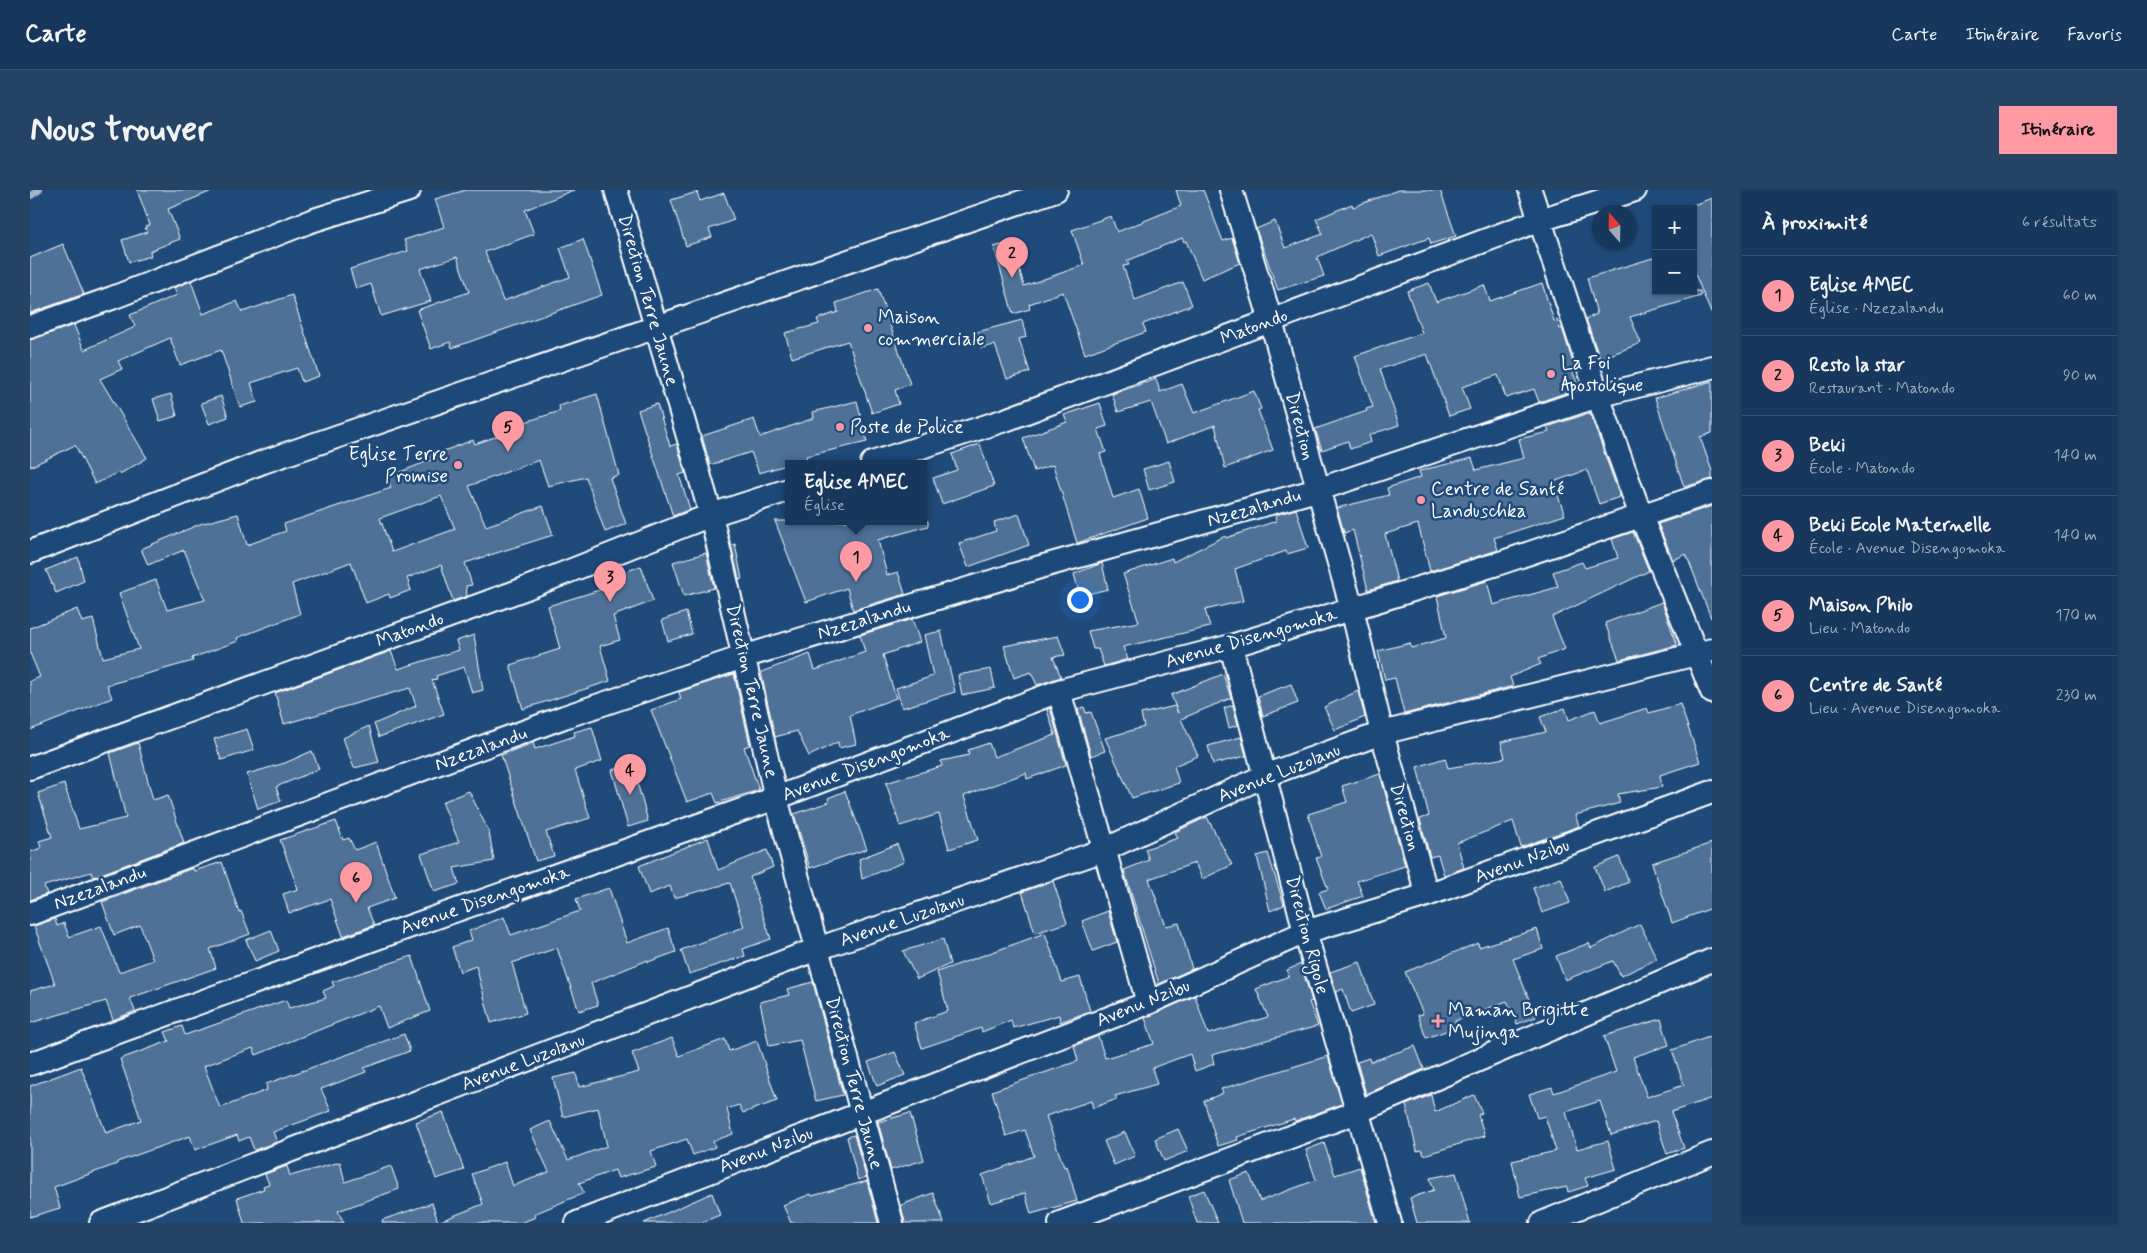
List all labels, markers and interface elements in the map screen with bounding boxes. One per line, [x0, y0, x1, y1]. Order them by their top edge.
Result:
text: Carte [25, 19, 87, 50]
text: Carte [1891, 23, 1937, 47]
text: Itinéraire [1965, 23, 2039, 47]
text: Favoris [2067, 23, 2122, 47]
button: Itinéraire [1999, 106, 2117, 154]
text: Nous trouver [30, 107, 212, 153]
north arrow [1592, 205, 1637, 250]
map controls [1652, 205, 1697, 295]
button: + [1652, 205, 1697, 250]
text: À proximité [1762, 209, 1868, 237]
street label: Direction Terre Jaune [611, 211, 685, 389]
text: 6 résultats [2022, 212, 2097, 233]
pin: 2 [996, 237, 1028, 278]
button: − [1652, 250, 1697, 295]
text: Eglise AMEC [1809, 273, 1913, 298]
text: 1 [1774, 285, 1782, 306]
text: 60 m [2063, 285, 2097, 306]
text: Église · Nzezalandu [1809, 298, 1943, 319]
street label: Matondo [1217, 303, 1291, 351]
place label: Maison commerciale [878, 305, 985, 352]
marker: Maison commerciale [862, 322, 874, 334]
place label: La Foi Apostolique [1561, 351, 1643, 400]
text: Resto la star [1809, 353, 1905, 378]
text: 2 [1774, 365, 1782, 386]
text: 90 m [2063, 365, 2097, 386]
marker: La Foi Apostolique [1545, 368, 1557, 380]
text: Restaurant · Matondo [1809, 378, 1955, 399]
street label: Direction [1279, 389, 1321, 463]
pin: 5 [492, 411, 524, 452]
place label: Poste de Police [850, 415, 964, 440]
marker: Poste de Police [834, 421, 846, 433]
text: Beki [1809, 433, 1846, 458]
place label: Eglise Terre Promise [349, 442, 448, 489]
text: 3 [1774, 445, 1782, 466]
text: 140 m [2053, 445, 2097, 466]
text: École · Matondo [1809, 458, 1915, 479]
marker: Eglise Terre Promise [452, 459, 464, 471]
popup [785, 460, 927, 525]
text: Eglise AMEC [804, 470, 908, 495]
place label: Centre de Santé Landuschka [1431, 477, 1564, 524]
street label: Nzezalandu [1204, 483, 1304, 533]
marker: Centre de Santé Landuschka [1415, 494, 1427, 506]
text: Église [804, 495, 845, 516]
text: Beki Ecole Maternelle [1809, 513, 1991, 538]
text: 4 [1773, 525, 1783, 546]
text: 140 m [2053, 525, 2097, 546]
text: École · Avenue Disengomoka [1809, 538, 2005, 559]
pin: 1 [840, 541, 872, 582]
pin: 3 [594, 561, 626, 602]
your location [1067, 587, 1093, 613]
text: Maison Philo [1809, 593, 1913, 618]
street label: Nzezalandu [814, 594, 914, 646]
street label: Direction Terre Jaune [720, 601, 784, 781]
street label: Avenue Disengomoka [1162, 601, 1341, 675]
text: 5 [1773, 605, 1783, 626]
text: 170 m [2055, 605, 2097, 626]
street label: Matondo [373, 606, 447, 654]
text: Lieu · Matondo [1809, 618, 1910, 639]
text: Centre de Santé [1809, 673, 1942, 698]
text: 6 [1774, 685, 1782, 706]
text: 230 m [2056, 685, 2097, 706]
text: Lieu · Avenue Disengomoka [1809, 698, 2000, 719]
street label: Avenue Disengomoka [779, 720, 954, 808]
street label: Nzezalandu [431, 721, 531, 777]
street label: Avenue Luzolanu [1214, 737, 1344, 809]
pin: 4 [614, 754, 646, 795]
street label: Direction [1383, 780, 1427, 854]
street label: Avenu Nzibu [1471, 832, 1573, 890]
street label: Avenue Disengomoka [397, 859, 574, 942]
street label: Nzezalandu [50, 860, 150, 916]
pin: 6 [340, 862, 372, 903]
street label: Direction Rigole [1277, 873, 1335, 998]
street label: Avenue Luzolanu [836, 887, 968, 953]
street label: Avenu Nzibu [1092, 973, 1194, 1033]
street label: Direction Terre Jaune [819, 994, 889, 1172]
place label: Maman Brigitte Mujinga [1448, 998, 1589, 1046]
marker: Maman Brigitte Mujinga [1432, 1015, 1444, 1027]
street label: Avenue Luzolanu [458, 1027, 588, 1097]
street label: Avenu Nzibu [715, 1121, 817, 1179]

